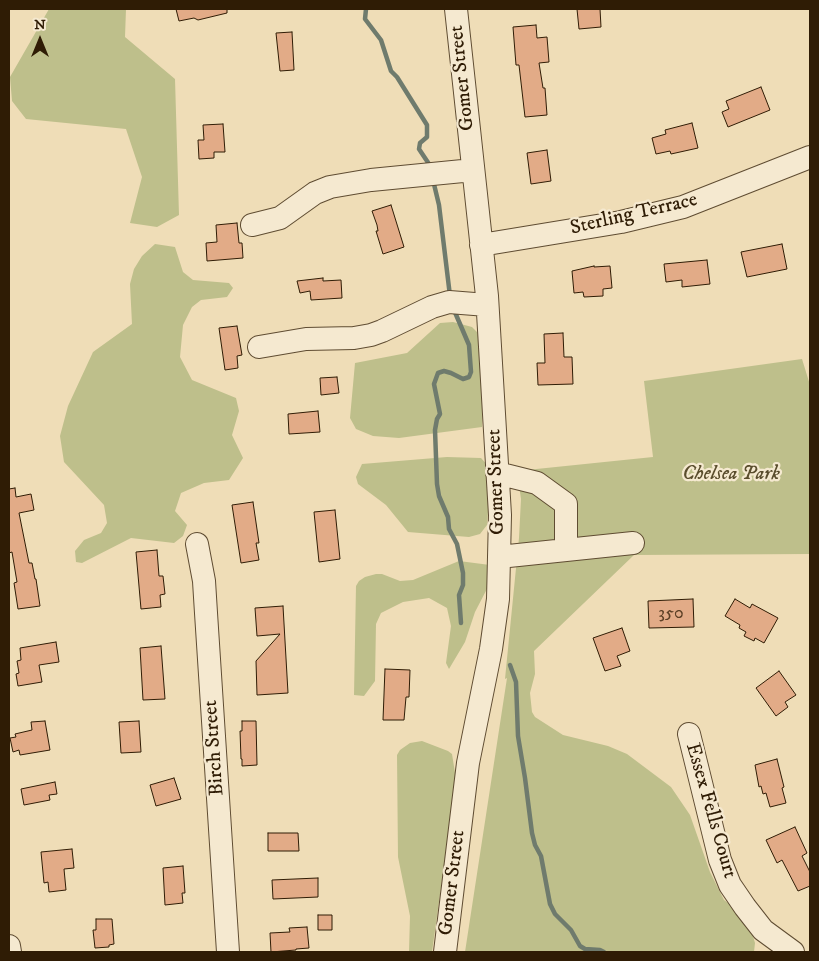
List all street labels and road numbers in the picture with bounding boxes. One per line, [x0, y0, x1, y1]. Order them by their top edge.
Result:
street label: Gomer Street [446, 24, 480, 132]
street label: Sterling Terrace [568, 189, 700, 241]
street label: Gomer Street [483, 429, 511, 535]
street label: Birch Street [200, 699, 230, 797]
street label: Essex Fells Court [679, 741, 741, 881]
street label: Gomer Street [435, 829, 471, 937]

